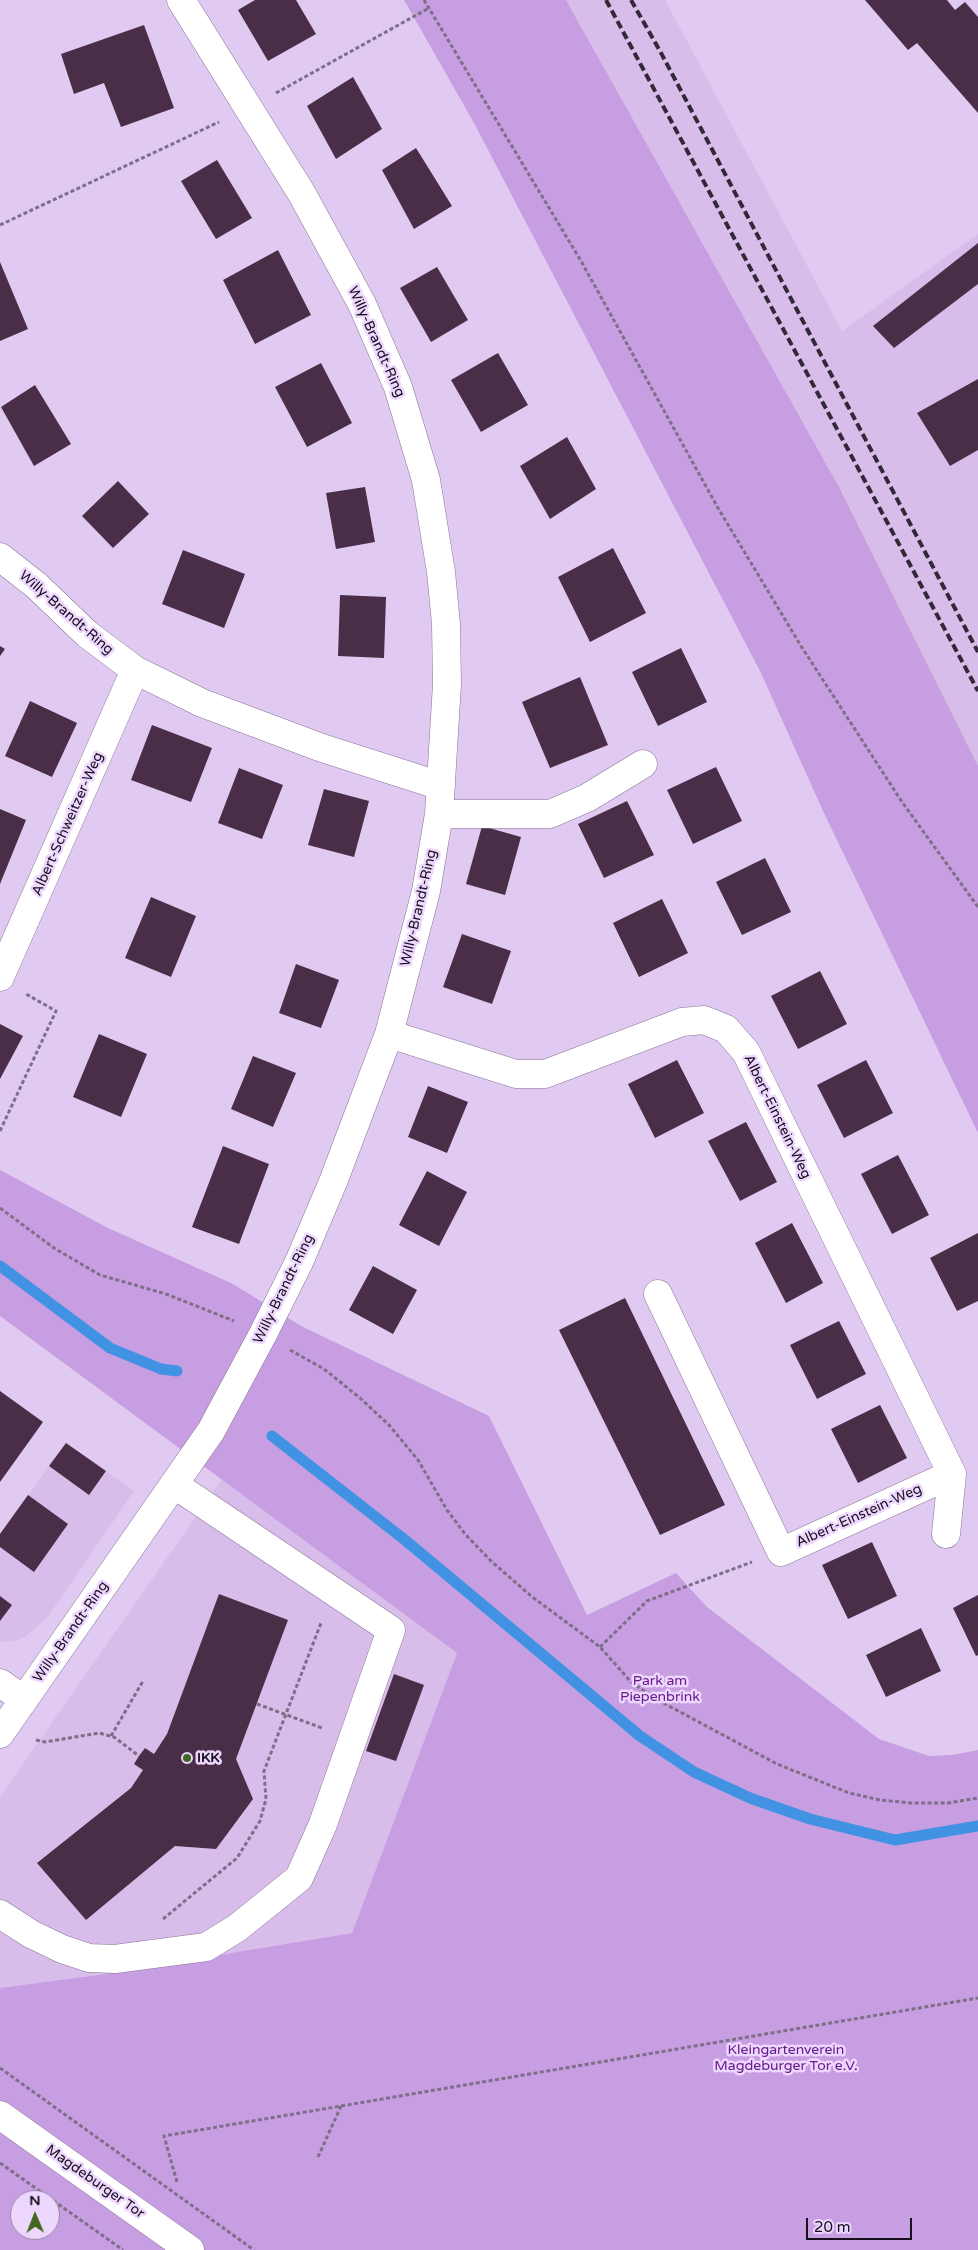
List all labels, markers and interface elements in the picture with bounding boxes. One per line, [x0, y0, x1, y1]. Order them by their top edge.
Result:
street label: Willy-Brandt-Ring [344, 284, 408, 400]
street label: Willy-Brandt-Ring [15, 567, 117, 659]
street label: Albert-Schweitzer-Weg [29, 750, 107, 898]
street label: Willy-Brandt-Ring [397, 848, 441, 968]
street label: Albert-Einstein-Weg [740, 1052, 814, 1182]
street label: Willy-Brandt-Ring [250, 1232, 318, 1346]
street label: Albert-Einstein-Weg [794, 1481, 924, 1551]
street label: Willy-Brandt-Ring [30, 1578, 112, 1686]
park label: Park am Piepenbrink [620, 1673, 700, 1705]
place label: IKK [197, 1750, 220, 1766]
marker: IKK [181, 1752, 193, 1764]
park label: Kleingartenverein Magdeburger Tor e.V. [714, 2042, 858, 2074]
street label: Magdeburger Tor [42, 2142, 148, 2222]
north arrow [10, 2190, 60, 2240]
text: N [29, 2192, 41, 2209]
scale bar [808, 2208, 914, 2240]
text: 20 m [814, 2218, 851, 2236]

